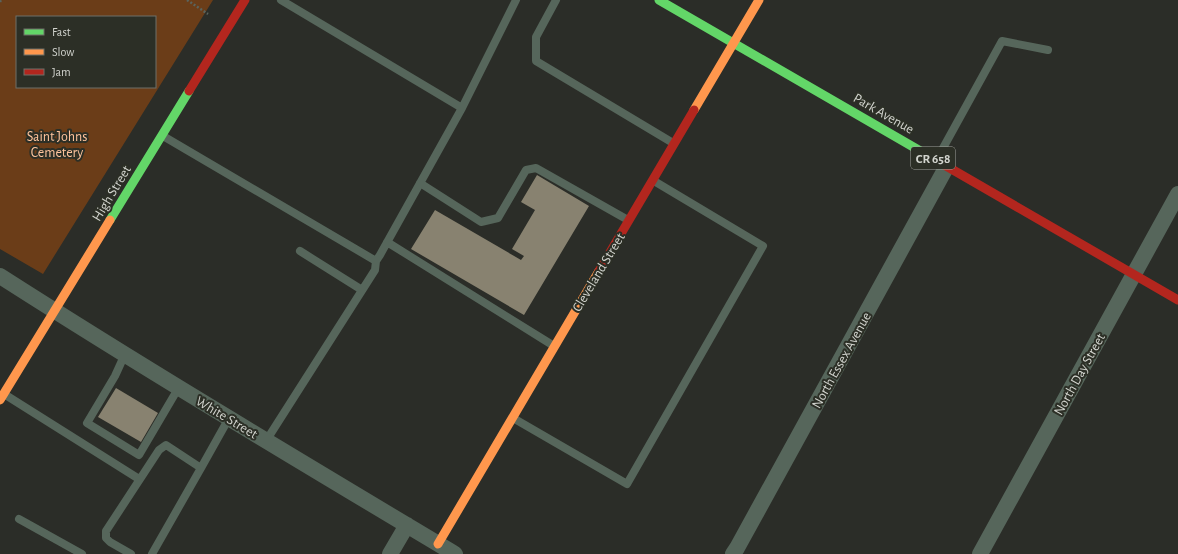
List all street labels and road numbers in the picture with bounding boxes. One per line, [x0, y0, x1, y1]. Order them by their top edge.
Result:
street label: Park Avenue [851, 91, 916, 137]
road number: CR 658 [911, 147, 955, 169]
street label: High Street [90, 163, 134, 224]
street label: Cleveland Street [570, 230, 628, 314]
street label: North Essex Avenue [810, 310, 874, 411]
street label: North Day Street [1052, 331, 1108, 418]
street label: White Street [193, 394, 260, 442]

